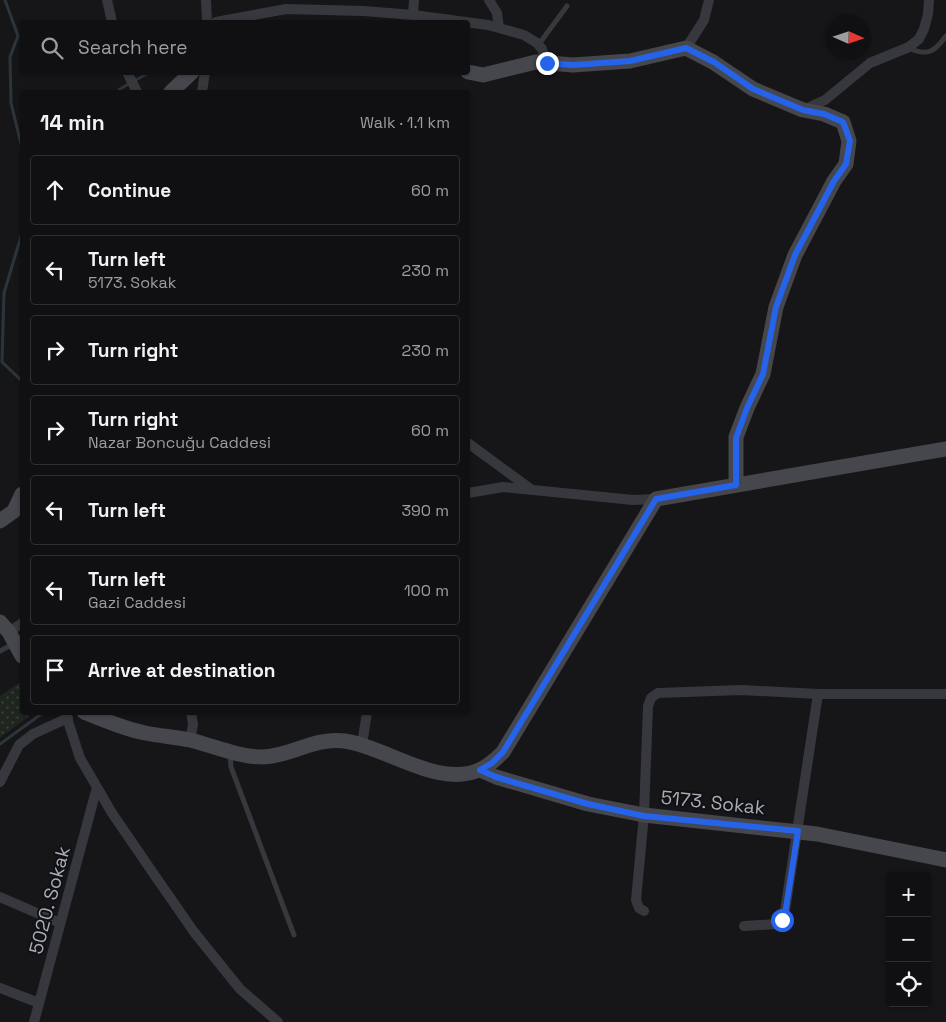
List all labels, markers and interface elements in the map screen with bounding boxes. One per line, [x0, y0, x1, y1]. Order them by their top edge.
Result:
north arrow [826, 15, 871, 60]
search box [20, 20, 470, 75]
icon: search [38, 34, 66, 62]
text: Search here [78, 35, 188, 60]
route end [536, 52, 559, 75]
text: 14 min [40, 109, 105, 136]
text: Walk · 1.1 km [360, 112, 450, 133]
icon: ahead [41, 176, 69, 204]
text: Continue [88, 178, 171, 203]
text: 60 m [411, 180, 449, 201]
text: Turn left [88, 247, 166, 272]
icon: left [41, 256, 69, 284]
text: 230 m [402, 260, 449, 281]
text: 5173. Sokak [88, 272, 176, 293]
icon: right [41, 336, 69, 364]
text: Turn right [88, 338, 178, 363]
text: 230 m [402, 340, 449, 361]
text: Turn right [88, 407, 178, 432]
icon: right [41, 416, 69, 444]
text: 60 m [411, 420, 449, 441]
text: Nazar Boncuğu Caddesi [88, 432, 271, 453]
icon: left [41, 496, 69, 524]
text: Turn left [88, 498, 166, 523]
text: 390 m [401, 500, 449, 521]
text: Turn left [88, 567, 166, 592]
icon: left [41, 576, 69, 604]
text: 100 m [404, 580, 449, 601]
text: Gazi Caddesi [88, 592, 186, 613]
icon: arrive [41, 656, 69, 684]
text: Arrive at destination [88, 658, 276, 683]
street label: 5173. Sokak [660, 785, 766, 820]
street label: 5020. Sokak [23, 844, 76, 957]
map controls [886, 872, 931, 1007]
button: + [886, 872, 931, 917]
route start [771, 909, 794, 932]
button: − [886, 917, 931, 962]
button: locate [886, 962, 931, 1007]

